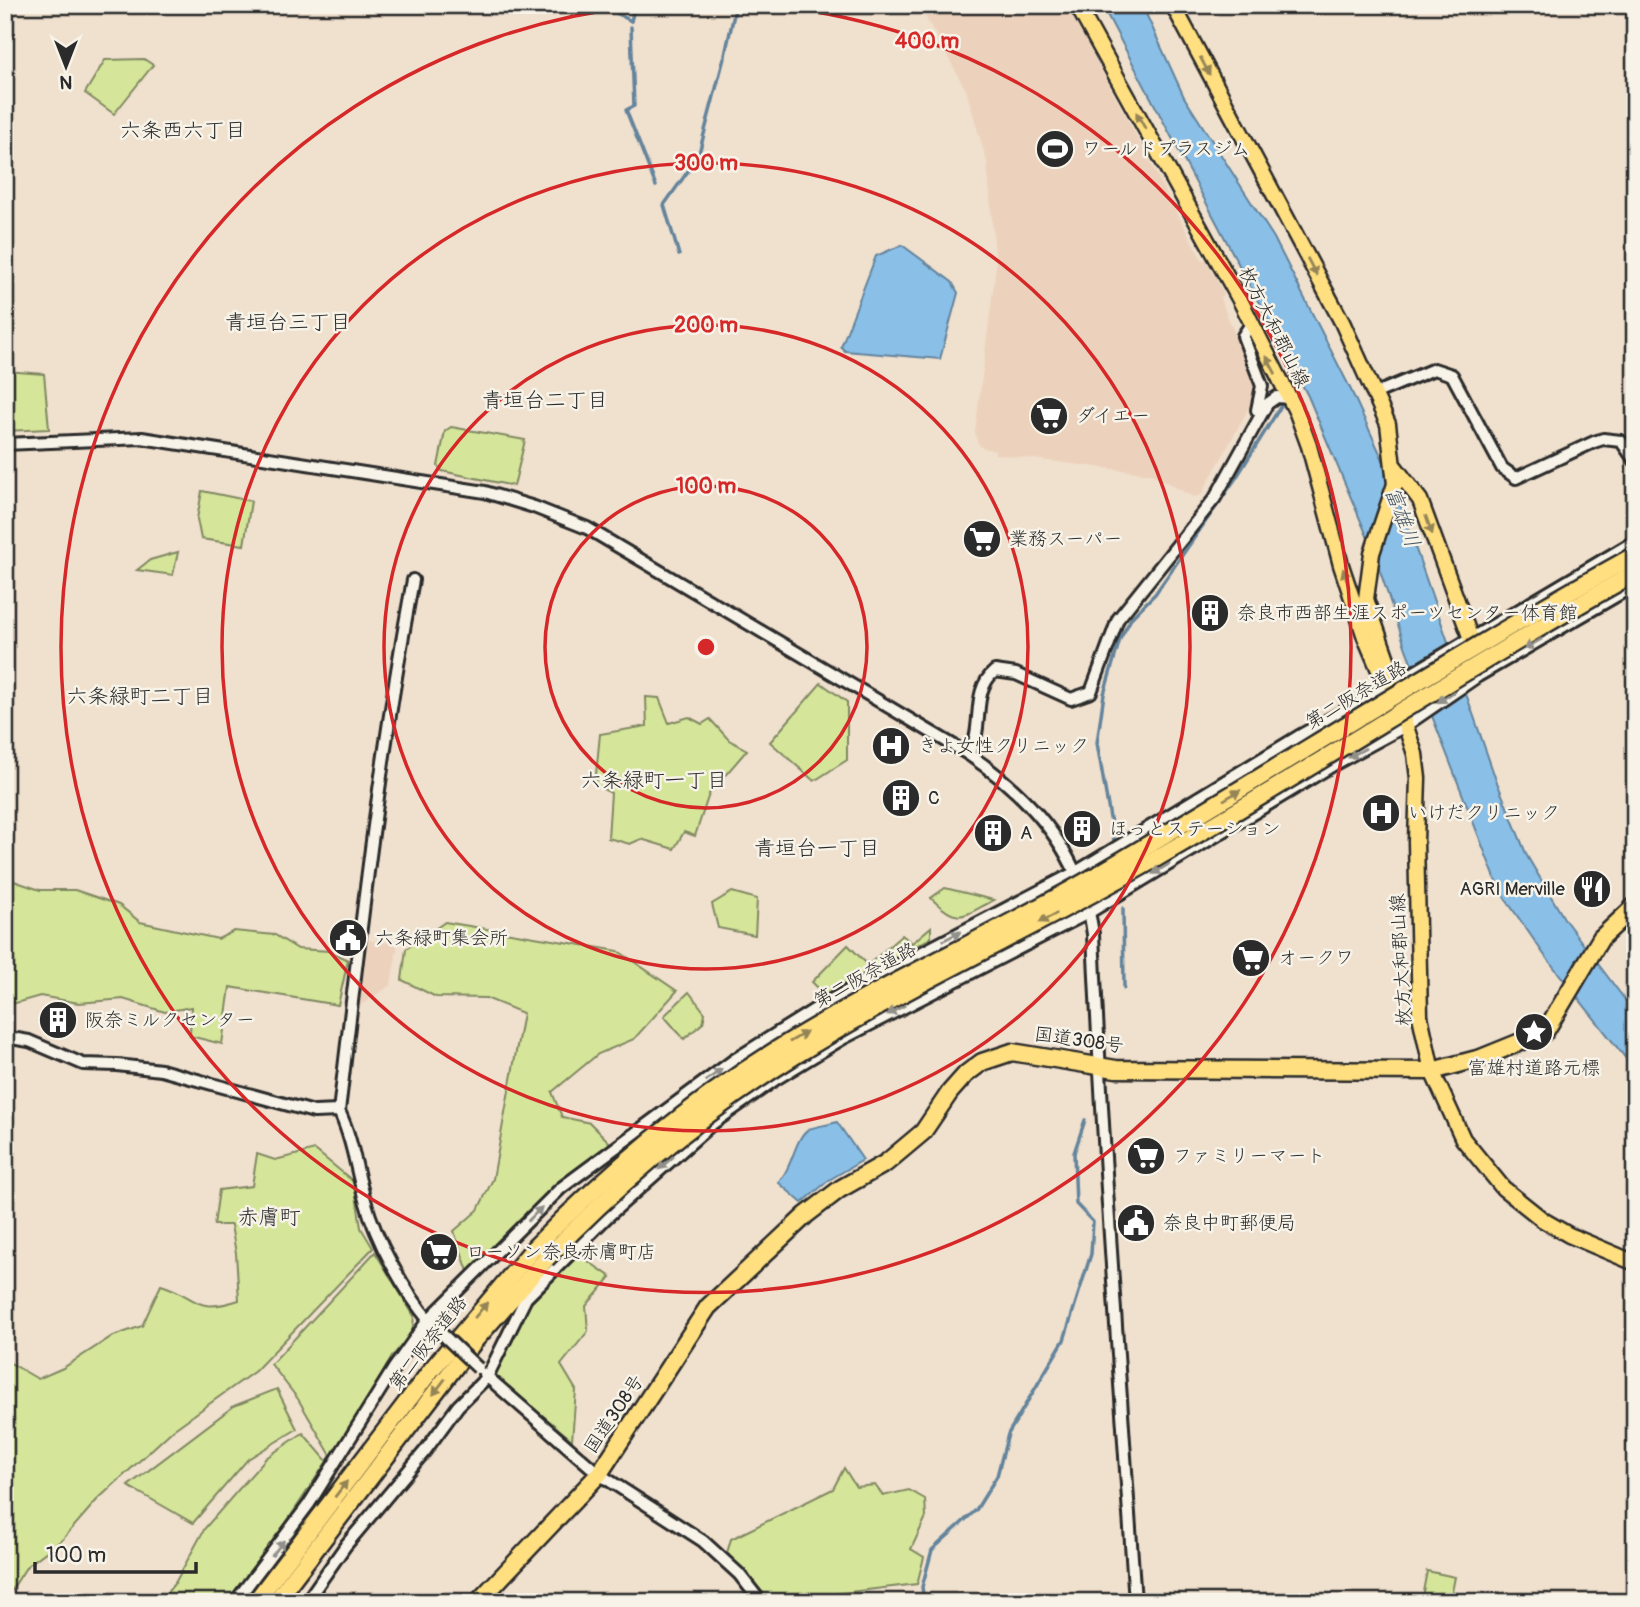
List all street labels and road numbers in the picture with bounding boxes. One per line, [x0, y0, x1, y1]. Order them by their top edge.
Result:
street label: 枚方大和郡山線 [1233, 262, 1315, 392]
street label: 第二阪奈道路 [1301, 655, 1411, 735]
street label: 枚方大和郡山線 [1386, 893, 1416, 1027]
street label: 第二阪奈道路 [809, 937, 921, 1013]
street label: 国道308号 [1033, 1022, 1125, 1058]
street label: 第二阪奈道路 [383, 1291, 473, 1395]
street label: 国道308号 [579, 1370, 649, 1458]

